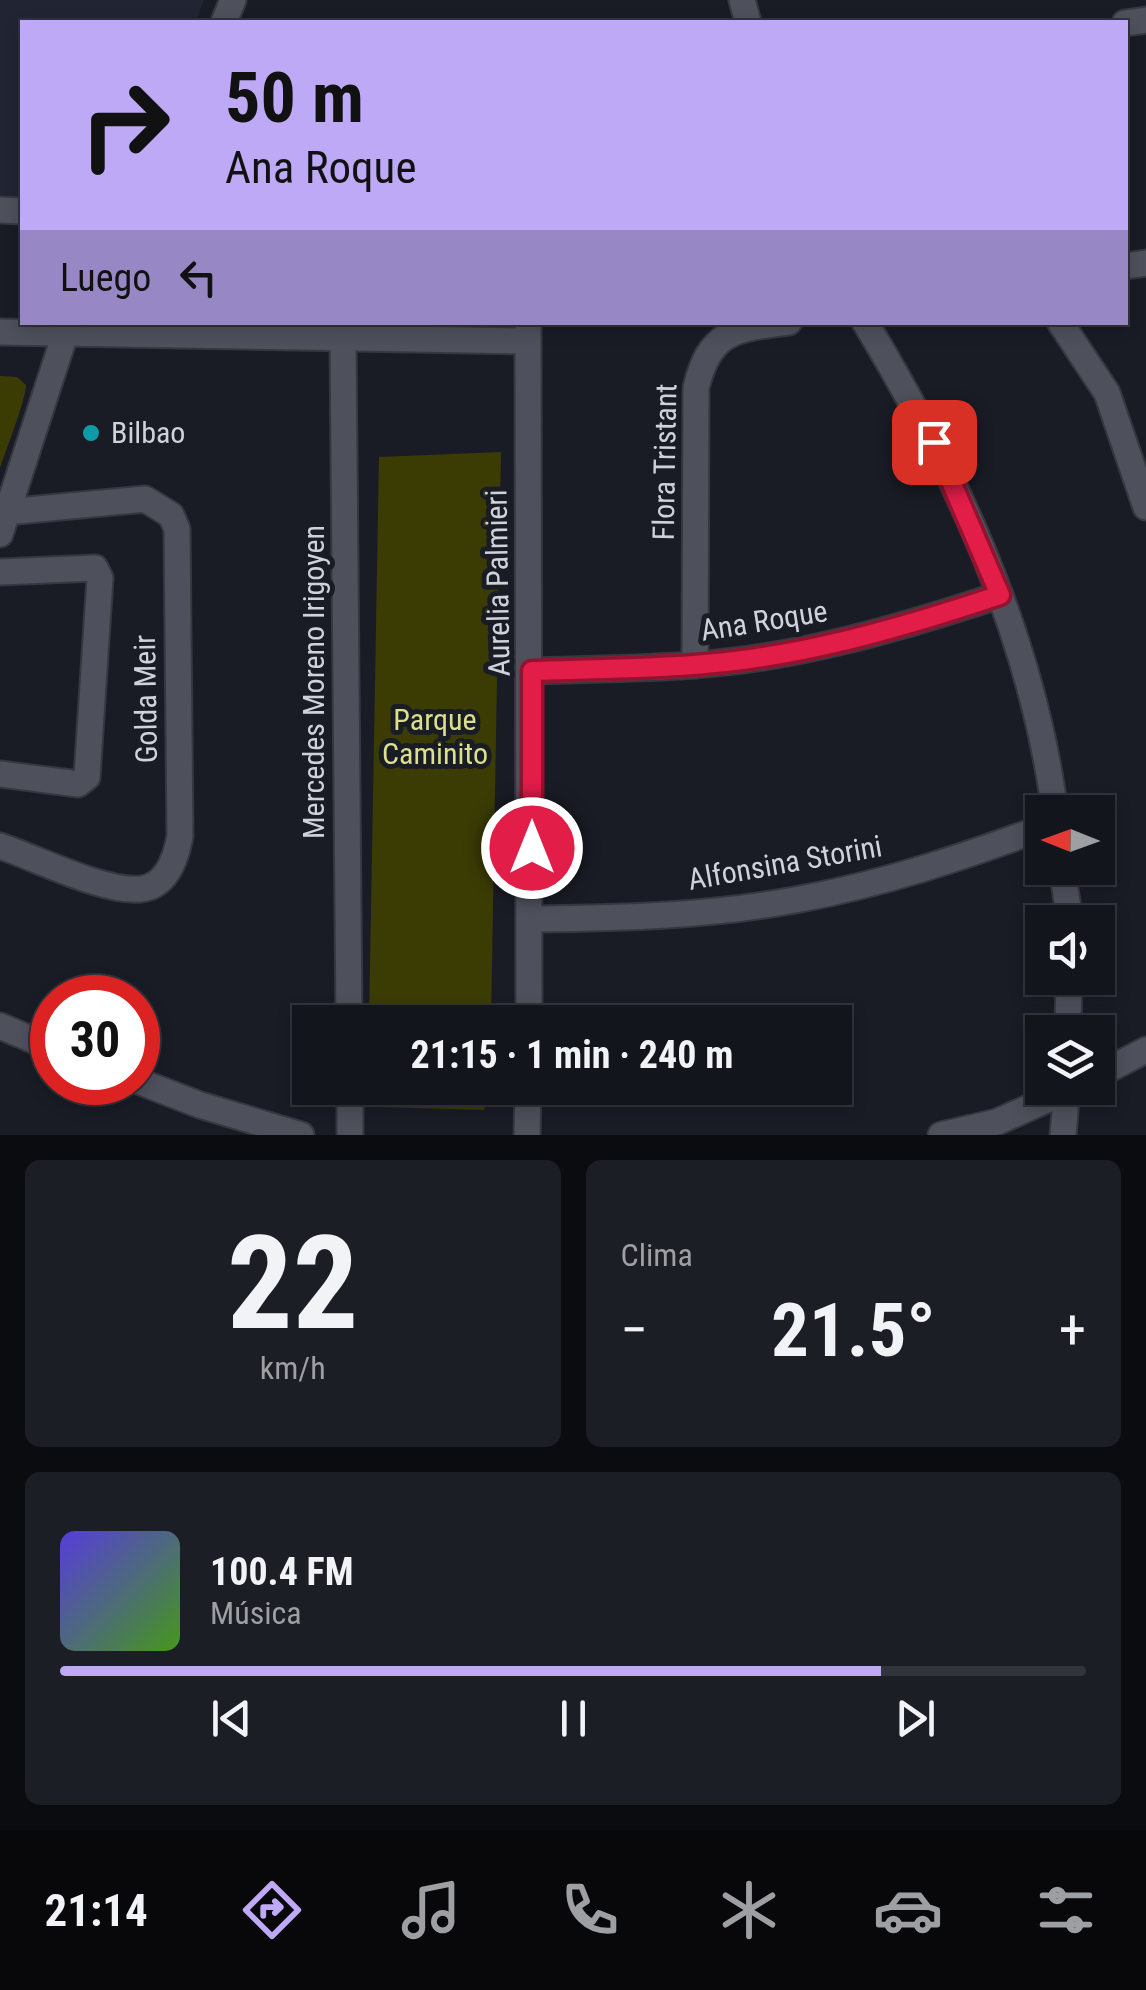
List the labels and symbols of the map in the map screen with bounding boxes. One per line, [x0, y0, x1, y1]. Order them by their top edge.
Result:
street label: Flora Tristant [646, 383, 683, 541]
pin [892, 400, 977, 485]
place label: Bilbao [111, 415, 185, 450]
marker: Bilbao [80, 422, 102, 444]
street label: Aurelia Palmieri [478, 489, 517, 677]
street label: Mercedes Moreno Irigoyen [296, 525, 331, 839]
street label: Ana Roque [698, 593, 830, 648]
street label: Golda Meir [127, 634, 164, 764]
park label: Parque Caminito [382, 702, 488, 771]
north arrow [1025, 795, 1115, 885]
position arrow [480, 796, 584, 900]
street label: Alfonsina Storini [685, 828, 885, 897]
speed limit sign: 30 [30, 975, 160, 1105]

